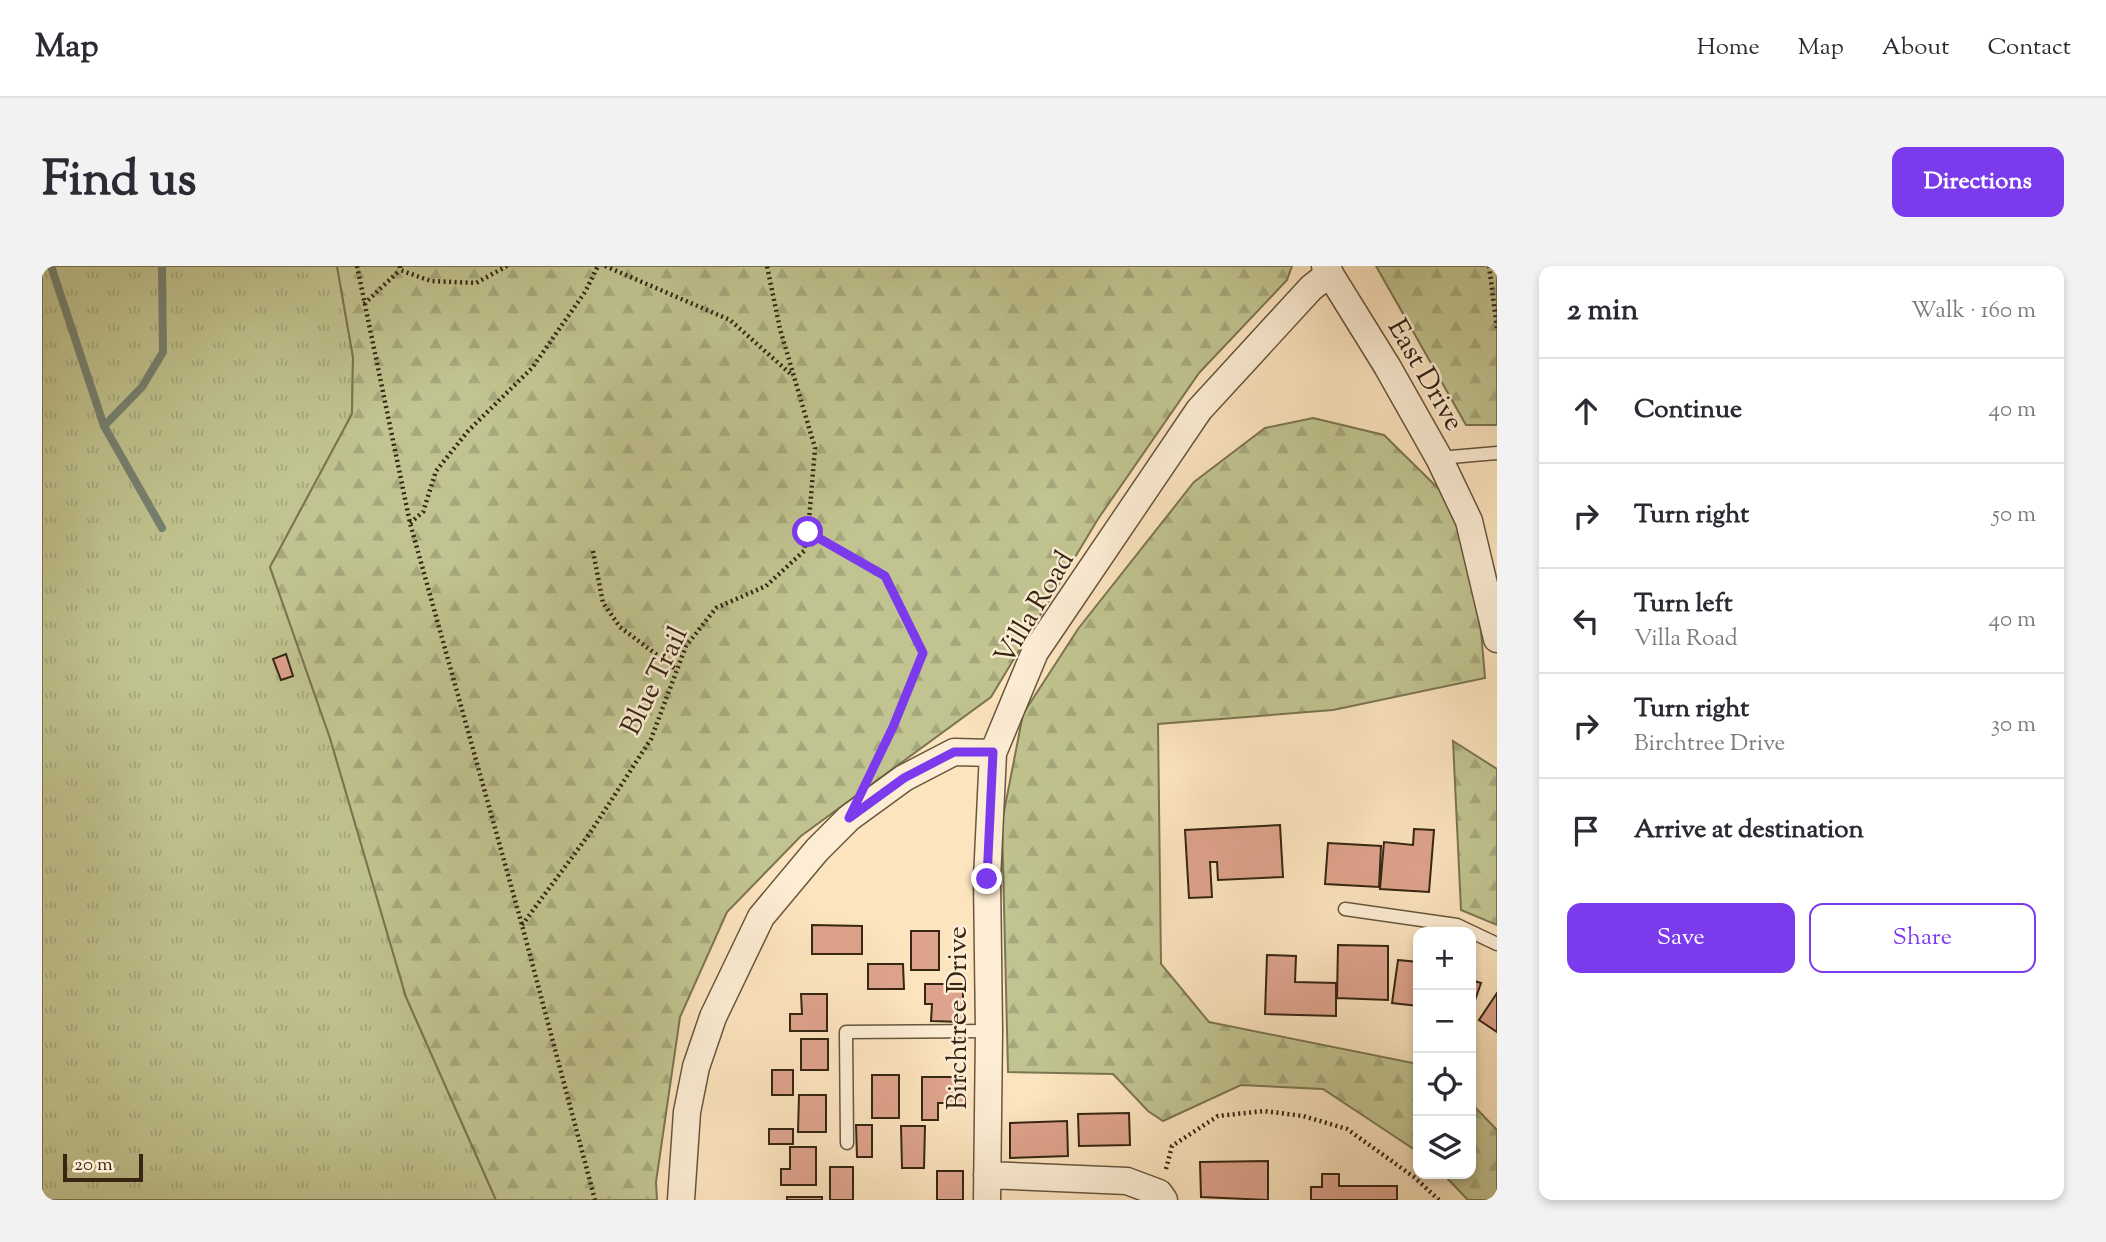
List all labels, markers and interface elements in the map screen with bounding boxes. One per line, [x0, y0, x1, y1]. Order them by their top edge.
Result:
text: Map [35, 24, 99, 72]
text: Home [1697, 31, 1760, 65]
text: Map [1798, 31, 1844, 65]
text: About [1882, 31, 1949, 65]
text: Contact [1987, 31, 2071, 65]
text: Find us [42, 147, 196, 217]
button: Directions [1892, 147, 2064, 217]
text: 2 min [1567, 290, 1639, 333]
text: Walk · 160 m [1911, 295, 2036, 328]
street label: East Drive [1376, 312, 1473, 439]
icon: ahead [1567, 392, 1605, 430]
text: Continue [1634, 392, 1742, 429]
text: 40 m [1989, 394, 2036, 427]
icon: right [1567, 497, 1605, 535]
text: Turn right [1634, 497, 1749, 534]
text: 50 m [1992, 499, 2036, 532]
route start [792, 516, 823, 547]
street label: Villa Road [986, 544, 1085, 673]
text: Turn left [1634, 586, 1733, 623]
icon: left [1567, 602, 1605, 640]
text: 40 m [1989, 604, 2036, 637]
street label: Blue Trail [612, 620, 699, 742]
text: Villa Road [1634, 623, 1738, 656]
text: Turn right [1634, 691, 1749, 728]
icon: right [1567, 707, 1605, 745]
text: 30 m [1991, 709, 2036, 742]
text: Birchtree Drive [1634, 728, 1785, 761]
icon: arrive [1567, 812, 1605, 850]
text: Arrive at destination [1634, 812, 1864, 849]
route end [971, 863, 1002, 894]
button: Save [1567, 903, 1795, 973]
button: Share [1809, 903, 2036, 973]
street label: Birchtree Drive [939, 926, 979, 1110]
map controls [1413, 927, 1476, 1179]
button: + [1413, 927, 1476, 990]
button: − [1413, 990, 1476, 1053]
button: locate [1413, 1053, 1476, 1116]
button: layers [1413, 1116, 1476, 1179]
scale bar [63, 1151, 144, 1183]
text: 20 m [74, 1152, 113, 1179]

